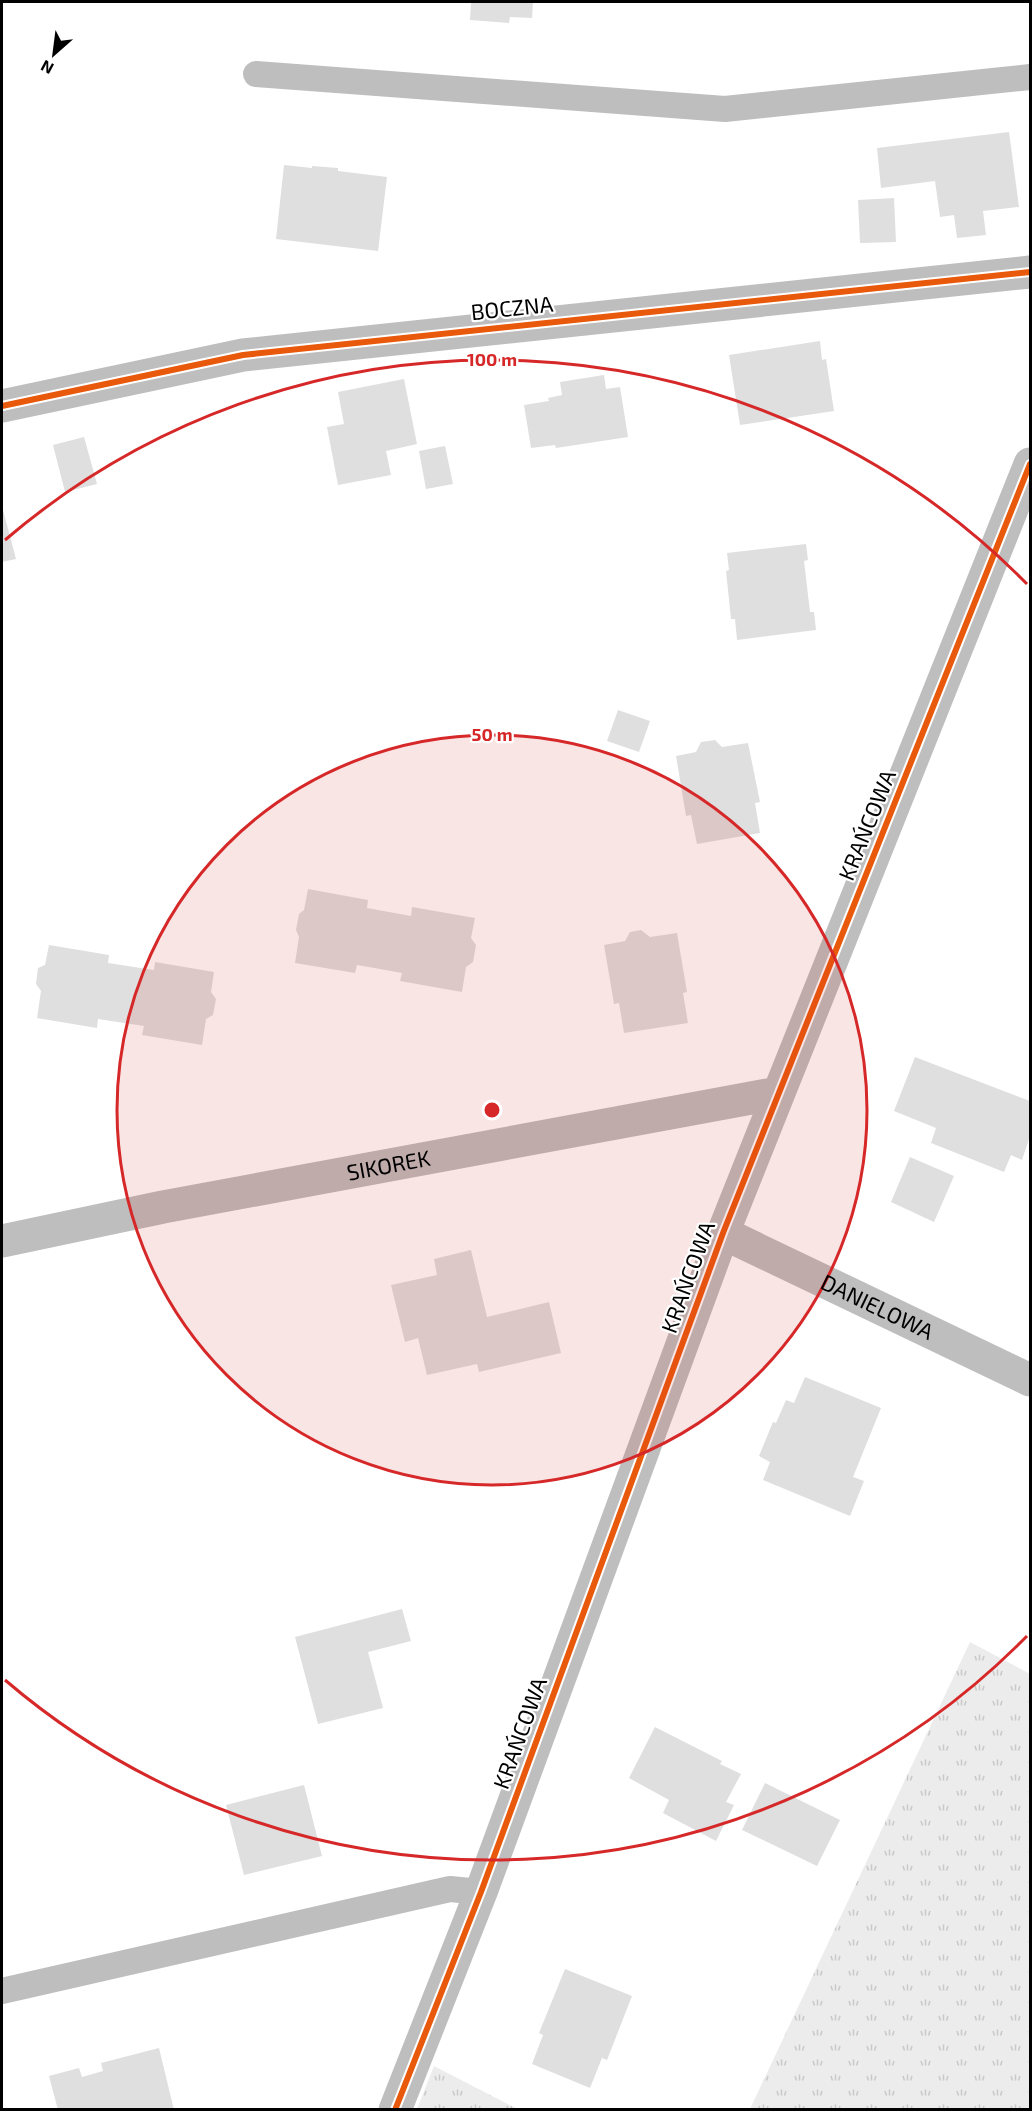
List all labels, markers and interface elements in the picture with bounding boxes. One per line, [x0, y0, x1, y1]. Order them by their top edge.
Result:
north arrow [24, 24, 84, 84]
text: N [37, 57, 56, 79]
street label: BOCZNA [469, 290, 555, 324]
text: 100 m [467, 348, 517, 370]
text: 50 m [471, 723, 513, 745]
street label: KRAŃCOWA [832, 765, 900, 884]
centre of rings [482, 1100, 502, 1120]
street label: SIKOREK [345, 1144, 432, 1185]
street label: KRAŃCOWA [655, 1217, 719, 1336]
street label: DANIELOWA [817, 1268, 938, 1344]
street label: KRAŃCOWA [487, 1673, 551, 1792]

